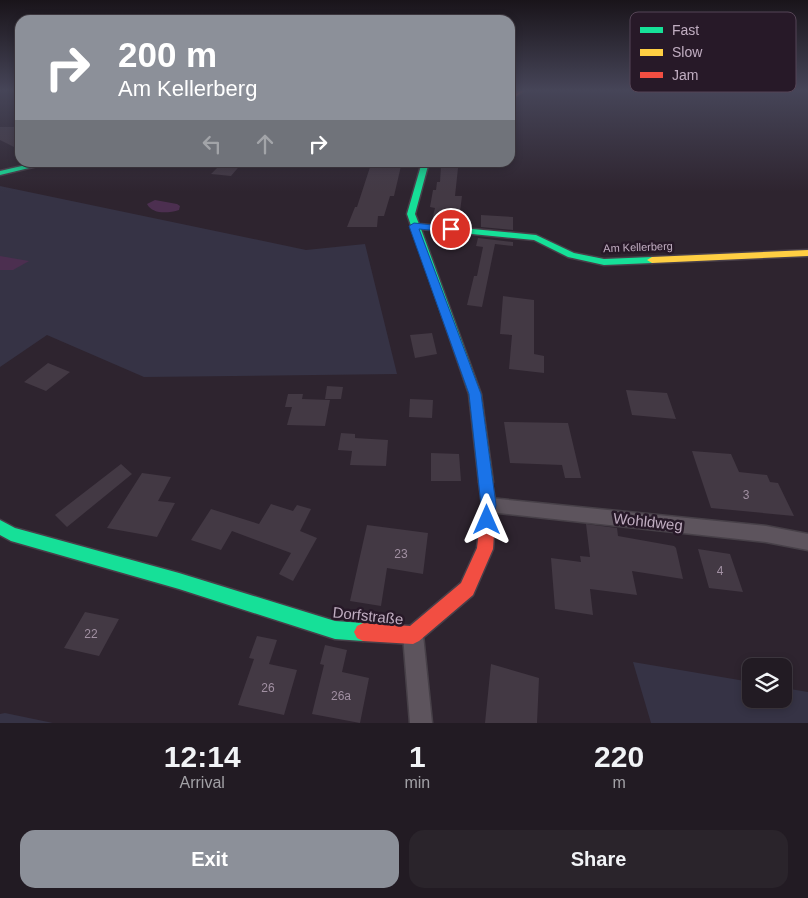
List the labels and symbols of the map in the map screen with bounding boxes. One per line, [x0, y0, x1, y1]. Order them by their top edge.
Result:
legend [630, 12, 796, 92]
text: Fast [672, 22, 699, 38]
text: Slow [672, 44, 703, 60]
text: Jam [672, 67, 698, 83]
pin [430, 208, 472, 250]
street label: Am Kellerberg [603, 240, 673, 254]
house number: 3 [743, 488, 750, 502]
position arrow [460, 493, 512, 545]
street label: Wohldweg [612, 509, 684, 534]
house number: 23 [394, 547, 408, 561]
house number: 4 [717, 564, 724, 578]
street label: Dorfstraße [332, 603, 404, 628]
house number: 22 [84, 627, 98, 641]
house number: 26 [261, 681, 275, 695]
house number: 26a [331, 689, 351, 703]

